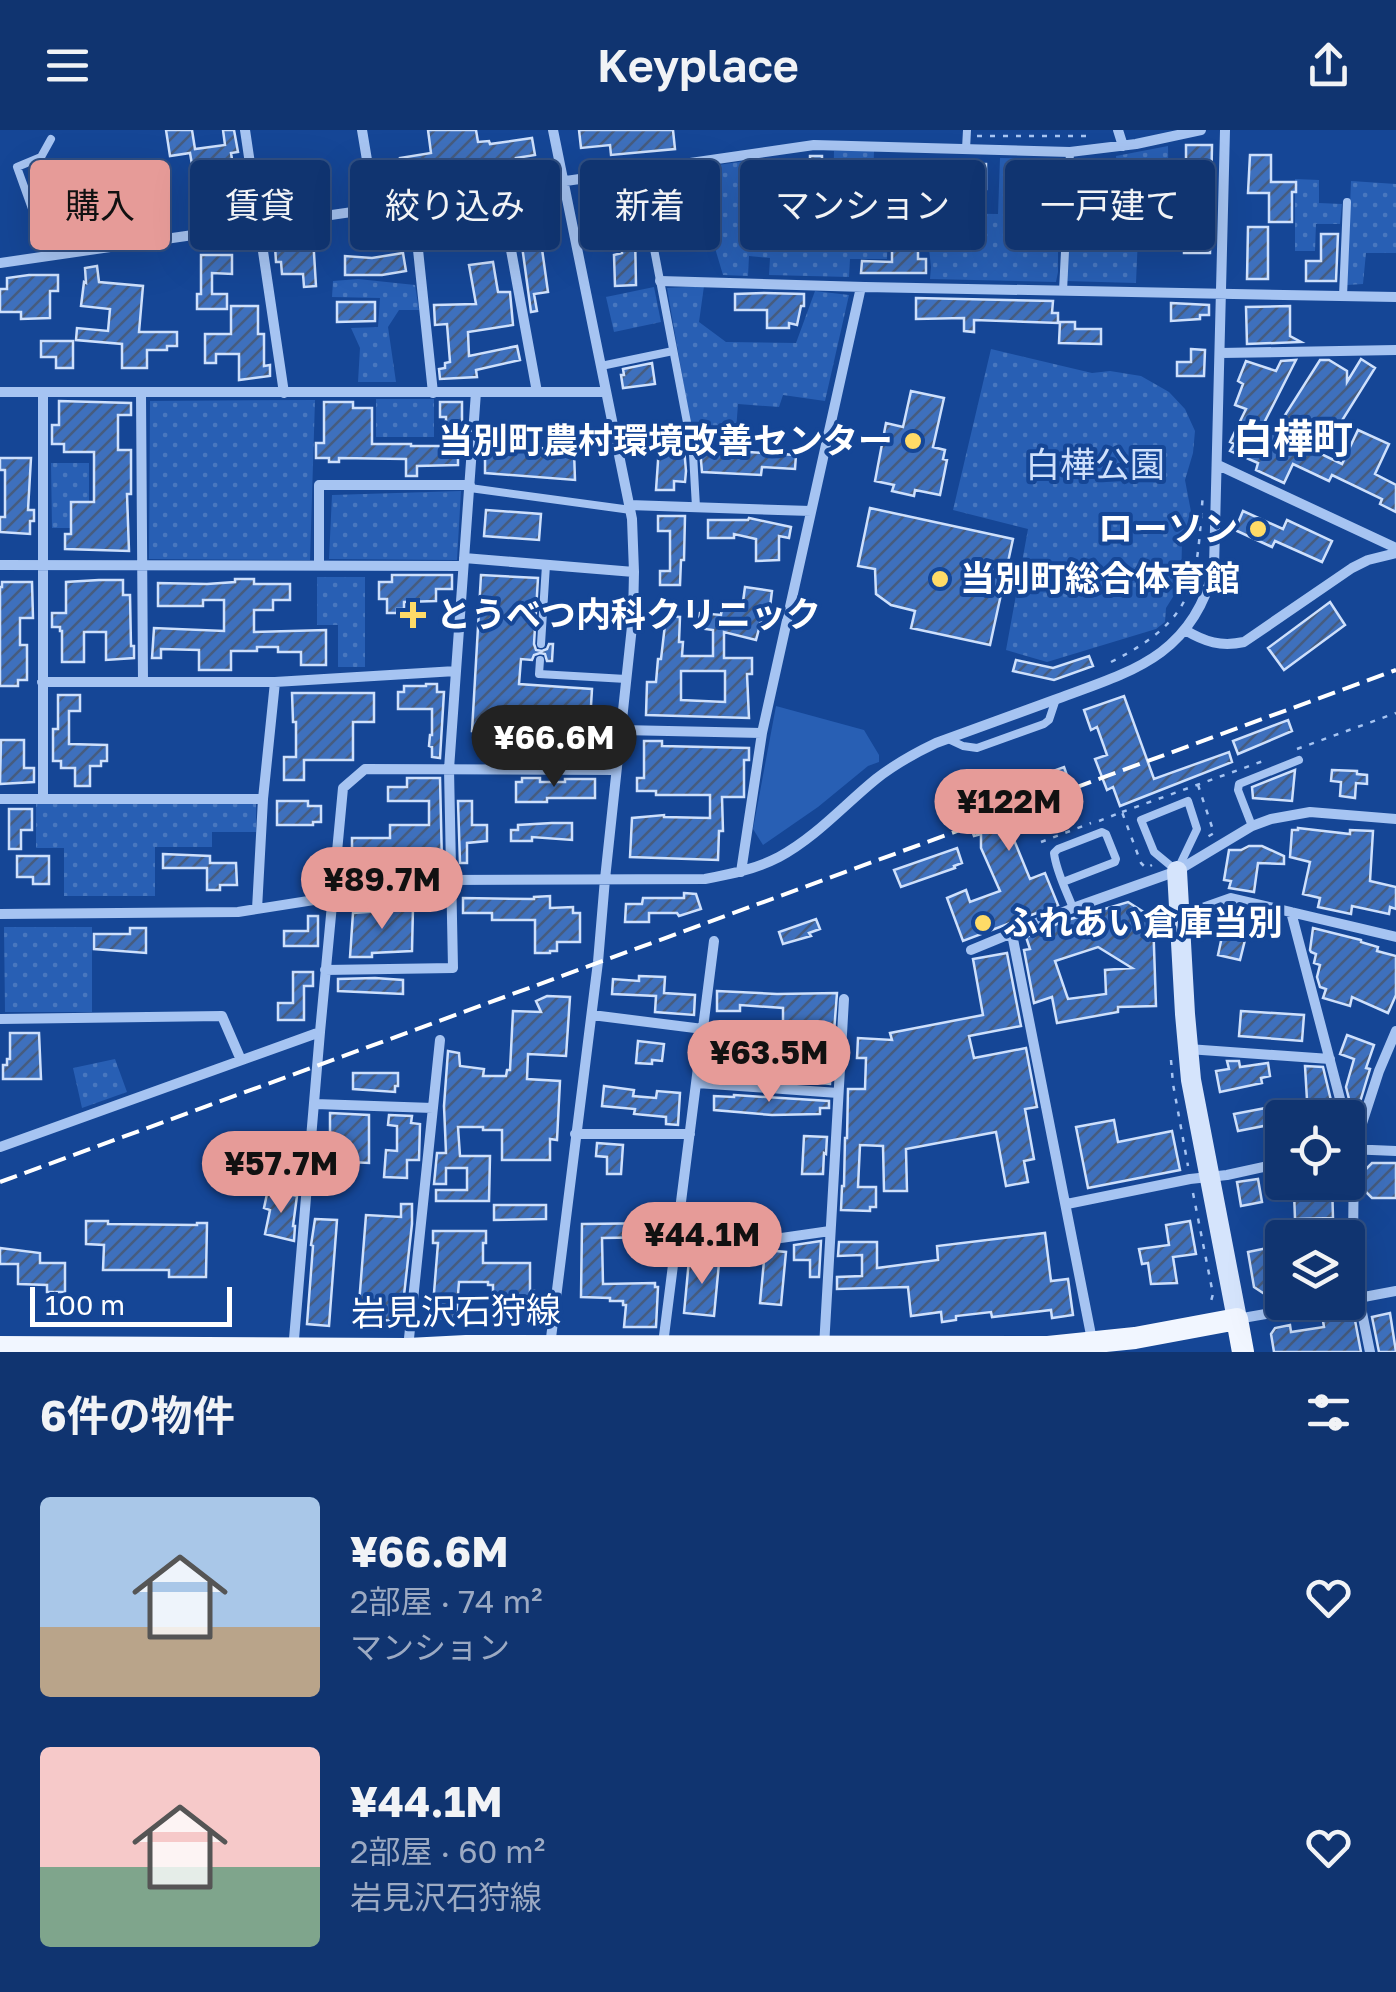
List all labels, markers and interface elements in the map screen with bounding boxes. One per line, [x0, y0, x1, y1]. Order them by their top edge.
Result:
icon: menu [40, 38, 95, 93]
text: Keyplace [597, 38, 799, 92]
icon: share [1301, 38, 1356, 93]
chip: 購入 [30, 160, 170, 250]
chip: 賃貸 [190, 160, 330, 250]
chip: 絞り込み [350, 160, 560, 250]
chip: 新着 [580, 160, 720, 250]
chip: マンション [740, 160, 985, 250]
chip: 一戸建て [1005, 160, 1215, 250]
district label: 白樺町 [1233, 414, 1353, 462]
place label: 当別町農村環境改善センター [438, 419, 893, 461]
marker: 当別町農村環境改善センター [902, 430, 924, 452]
park label: 白樺公園 [1025, 443, 1165, 485]
place label: ローソン [1098, 507, 1238, 549]
marker: ローソン [1247, 518, 1269, 540]
place label: 当別町総合体育館 [960, 557, 1240, 599]
marker: 当別町総合体育館 [929, 568, 951, 590]
place label: とうべつ内科クリニック [436, 593, 821, 635]
marker: とうべつ内科クリニック [400, 602, 426, 628]
pin: ¥66.6M [473, 705, 635, 790]
text: ¥66.6M [494, 718, 614, 756]
pin: ¥122M [939, 769, 1079, 854]
text: ¥122M [956, 782, 1062, 820]
pin: ¥89.7M [301, 847, 463, 932]
text: ¥89.7M [323, 860, 441, 898]
place label: ふれあい倉庫当別 [1003, 901, 1283, 943]
marker: ふれあい倉庫当別 [972, 912, 994, 934]
pin: ¥63.5M [688, 1020, 850, 1105]
text: ¥63.5M [709, 1033, 829, 1071]
map controls [1265, 1100, 1365, 1320]
button: locate [1265, 1100, 1365, 1200]
pin: ¥57.7M [200, 1131, 362, 1216]
text: ¥57.7M [224, 1144, 338, 1182]
pin: ¥44.1M [621, 1202, 783, 1287]
text: ¥44.1M [644, 1215, 760, 1253]
button: layers [1265, 1220, 1365, 1320]
scale bar [30, 1282, 232, 1326]
text: 100 m [45, 1288, 125, 1321]
street label: 岩見沢石狩線 [351, 1288, 561, 1334]
icon: filters [1301, 1385, 1356, 1440]
text: 6件の物件 [40, 1390, 235, 1440]
text: ¥66.6M [350, 1526, 509, 1576]
icon: home [120, 1537, 240, 1657]
icon: heart [1301, 1570, 1356, 1625]
text: 2部屋 · 74 m² [350, 1582, 542, 1620]
text: マンション [350, 1628, 510, 1666]
text: ¥44.1M [350, 1776, 503, 1826]
icon: home [120, 1787, 240, 1907]
icon: heart [1301, 1820, 1356, 1875]
text: 2部屋 · 60 m² [350, 1832, 545, 1870]
text: 岩見沢石狩線 [350, 1878, 542, 1916]

